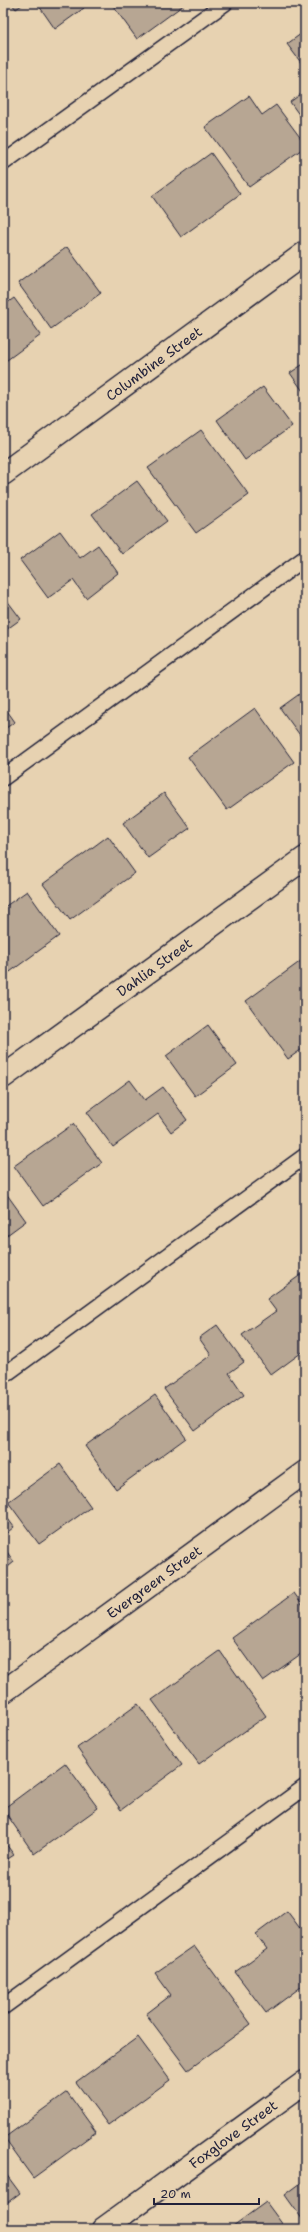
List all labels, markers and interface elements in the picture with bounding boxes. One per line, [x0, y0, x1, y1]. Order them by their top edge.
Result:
street label: Columbine Street [102, 322, 206, 405]
street label: Dahlia Street [113, 934, 196, 1001]
street label: Evergreen Street [103, 1541, 205, 1623]
street label: Foxglove Street [185, 2096, 281, 2172]
scale bar [154, 2180, 259, 2206]
text: 20 m [160, 2186, 191, 2202]

